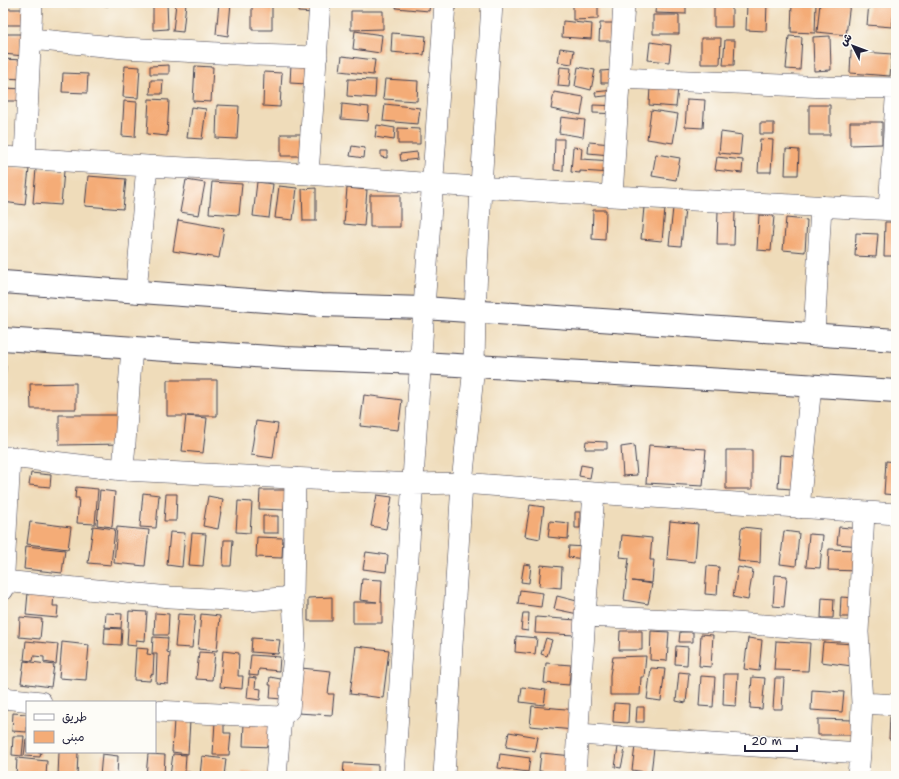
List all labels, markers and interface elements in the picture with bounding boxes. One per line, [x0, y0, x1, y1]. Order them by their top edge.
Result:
north arrow [833, 26, 873, 66]
text: ش [836, 30, 856, 49]
legend [26, 701, 156, 753]
text: طريق [62, 709, 87, 725]
scale bar [745, 727, 797, 753]
text: مبنى [62, 729, 85, 745]
text: 20 m [751, 733, 782, 749]

